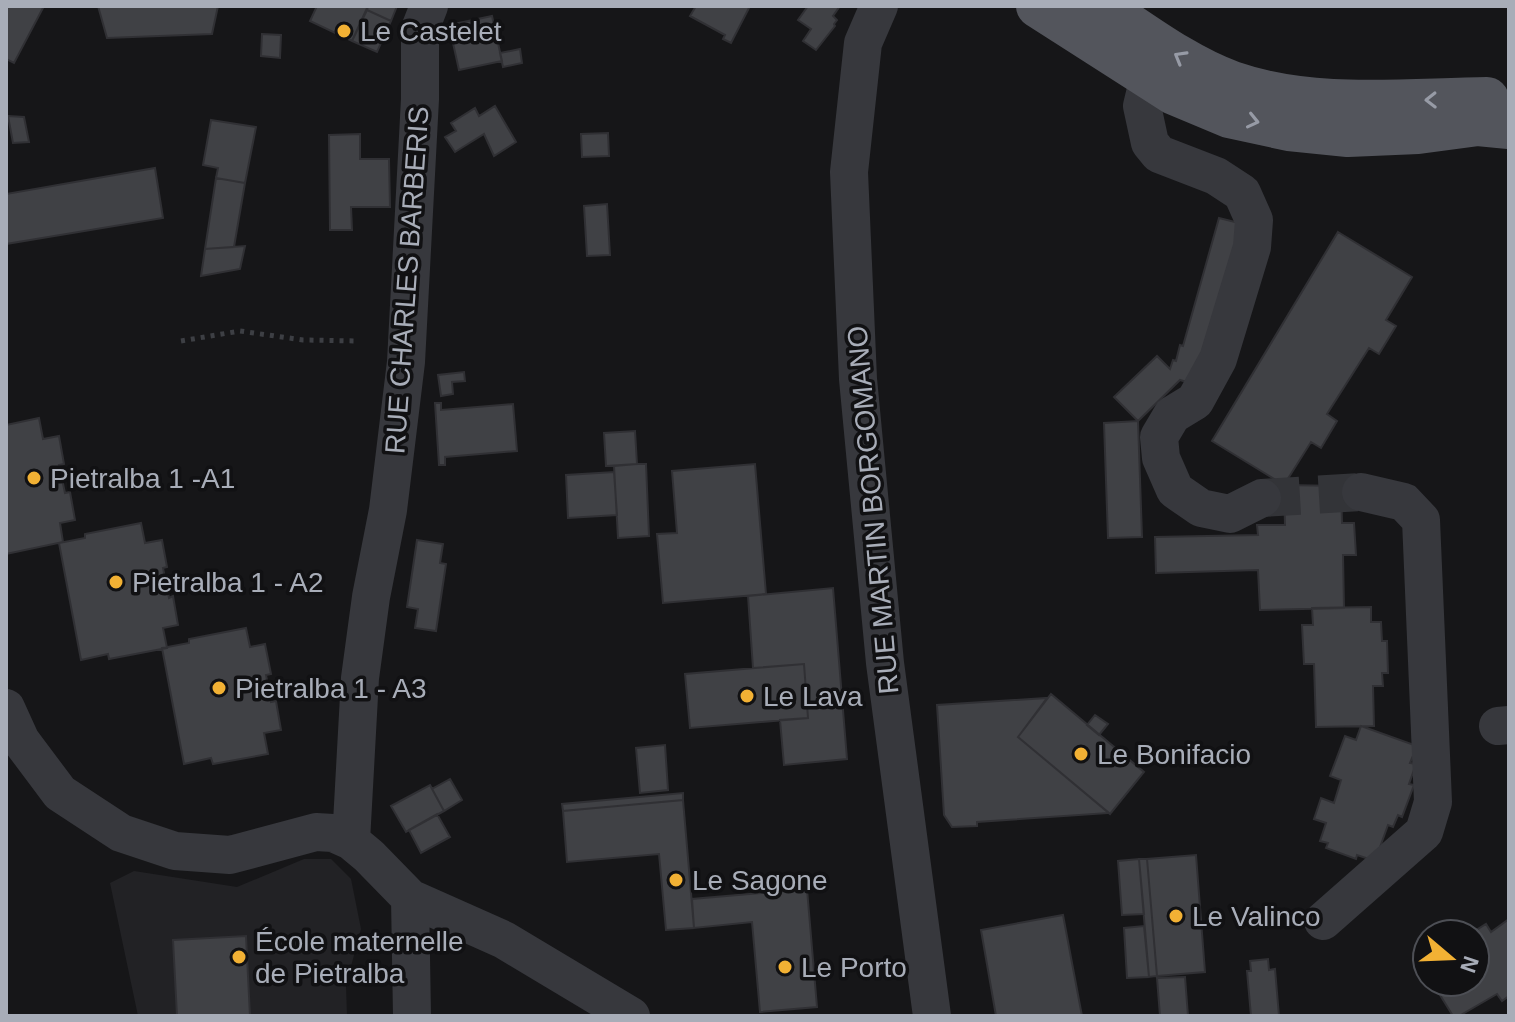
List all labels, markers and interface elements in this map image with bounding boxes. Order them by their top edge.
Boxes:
place label: Le Castelet [360,16,502,47]
marker: Le Castelet [335,22,353,40]
one-way arrow [1173,51,1188,66]
one-way arrow [1424,91,1437,109]
street label: RUE CHARLES BARBERIS [379,105,435,455]
one-way arrow [1246,112,1259,129]
street label: RUE MARTIN BORGOMANO [841,324,905,696]
place label: Pietralba 1 -A1 [50,463,235,494]
marker: Pietralba 1 -A1 [25,469,43,487]
place label: Pietralba 1 - A2 [132,567,323,598]
marker: Pietralba 1 - A2 [107,573,125,591]
place label: Pietralba 1 - A3 [235,673,426,704]
marker: Pietralba 1 - A3 [210,679,228,697]
place label: Le Lava [763,681,863,712]
marker: Le Lava [738,687,756,705]
place label: Le Bonifacio [1097,739,1251,770]
marker: Le Bonifacio [1072,745,1090,763]
place label: Le Sagone [692,865,827,896]
marker: Le Sagone [667,871,685,889]
place label: Le Valinco [1192,901,1321,932]
marker: Le Valinco [1167,907,1185,925]
north arrow [1411,918,1491,998]
place label: École maternelle de Pietralba [255,926,464,989]
marker: École maternelle de Pietralba [230,948,248,966]
place label: Le Porto [801,952,907,983]
text: N [1455,953,1484,976]
marker: Le Porto [776,958,794,976]

